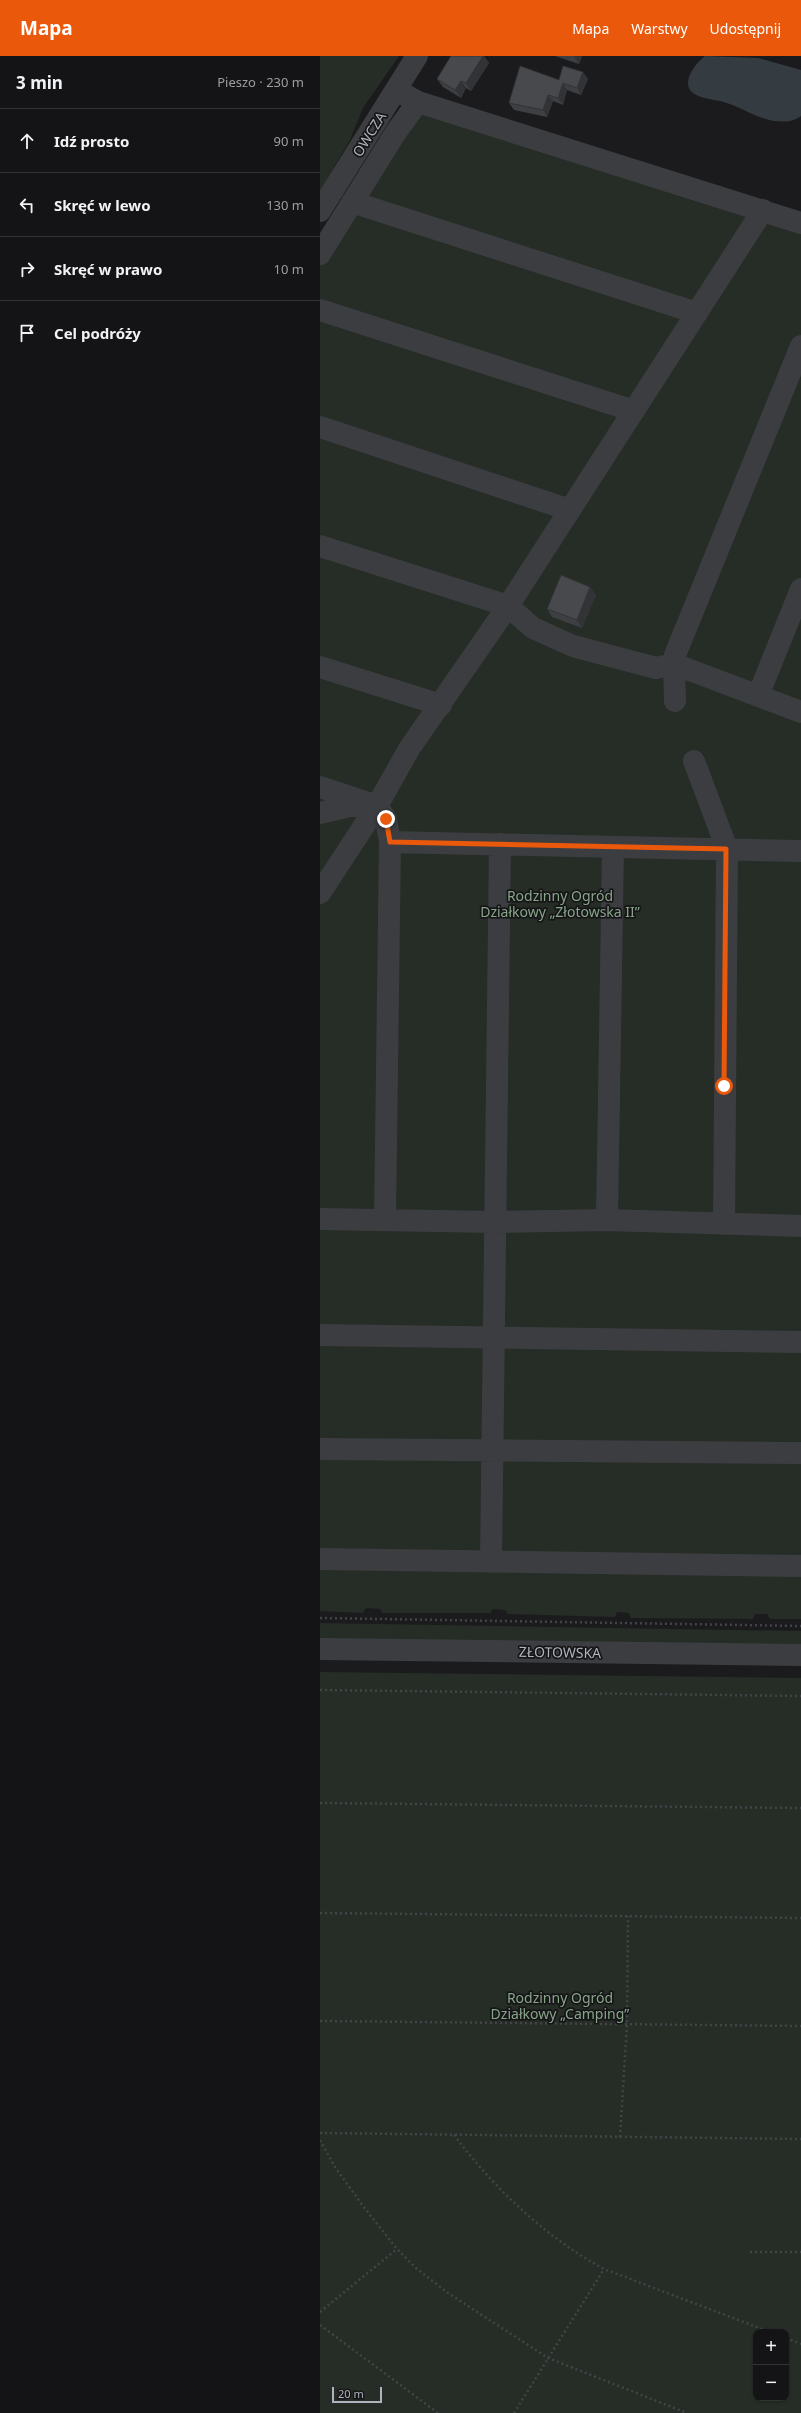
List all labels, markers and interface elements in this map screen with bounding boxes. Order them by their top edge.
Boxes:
text: Mapa [20,15,73,41]
text: Mapa [572,19,609,38]
text: Warstwy [631,19,688,38]
text: Udostępnij [710,19,781,38]
text: 3 min [16,71,63,94]
text: Pieszo · 230 m [217,73,304,91]
street label: OWCZA [348,108,390,160]
icon: ahead [16,130,38,152]
text: Idź prosto [54,131,129,151]
text: 90 m [274,132,304,150]
icon: left [16,194,38,216]
text: Skręć w lewo [54,195,151,215]
text: 130 m [266,196,304,214]
icon: right [16,258,38,280]
text: Skręć w prawo [54,259,162,279]
text: 10 m [274,260,304,278]
icon: arrive [16,322,38,344]
text: Cel podróży [54,323,141,343]
route end [377,810,395,828]
park label: Rodzinny Ogród Działkowy „Złotowska II” [480,886,640,921]
route start [715,1077,733,1095]
street label: ZŁOTOWSKA [519,1642,601,1662]
park label: Rodzinny Ogród Działkowy „Camping” [491,1988,629,2023]
map controls [753,2329,789,2401]
button: + [753,2329,789,2365]
button: − [753,2365,789,2401]
scale bar [332,2385,382,2404]
text: 20 m [338,2386,364,2401]

